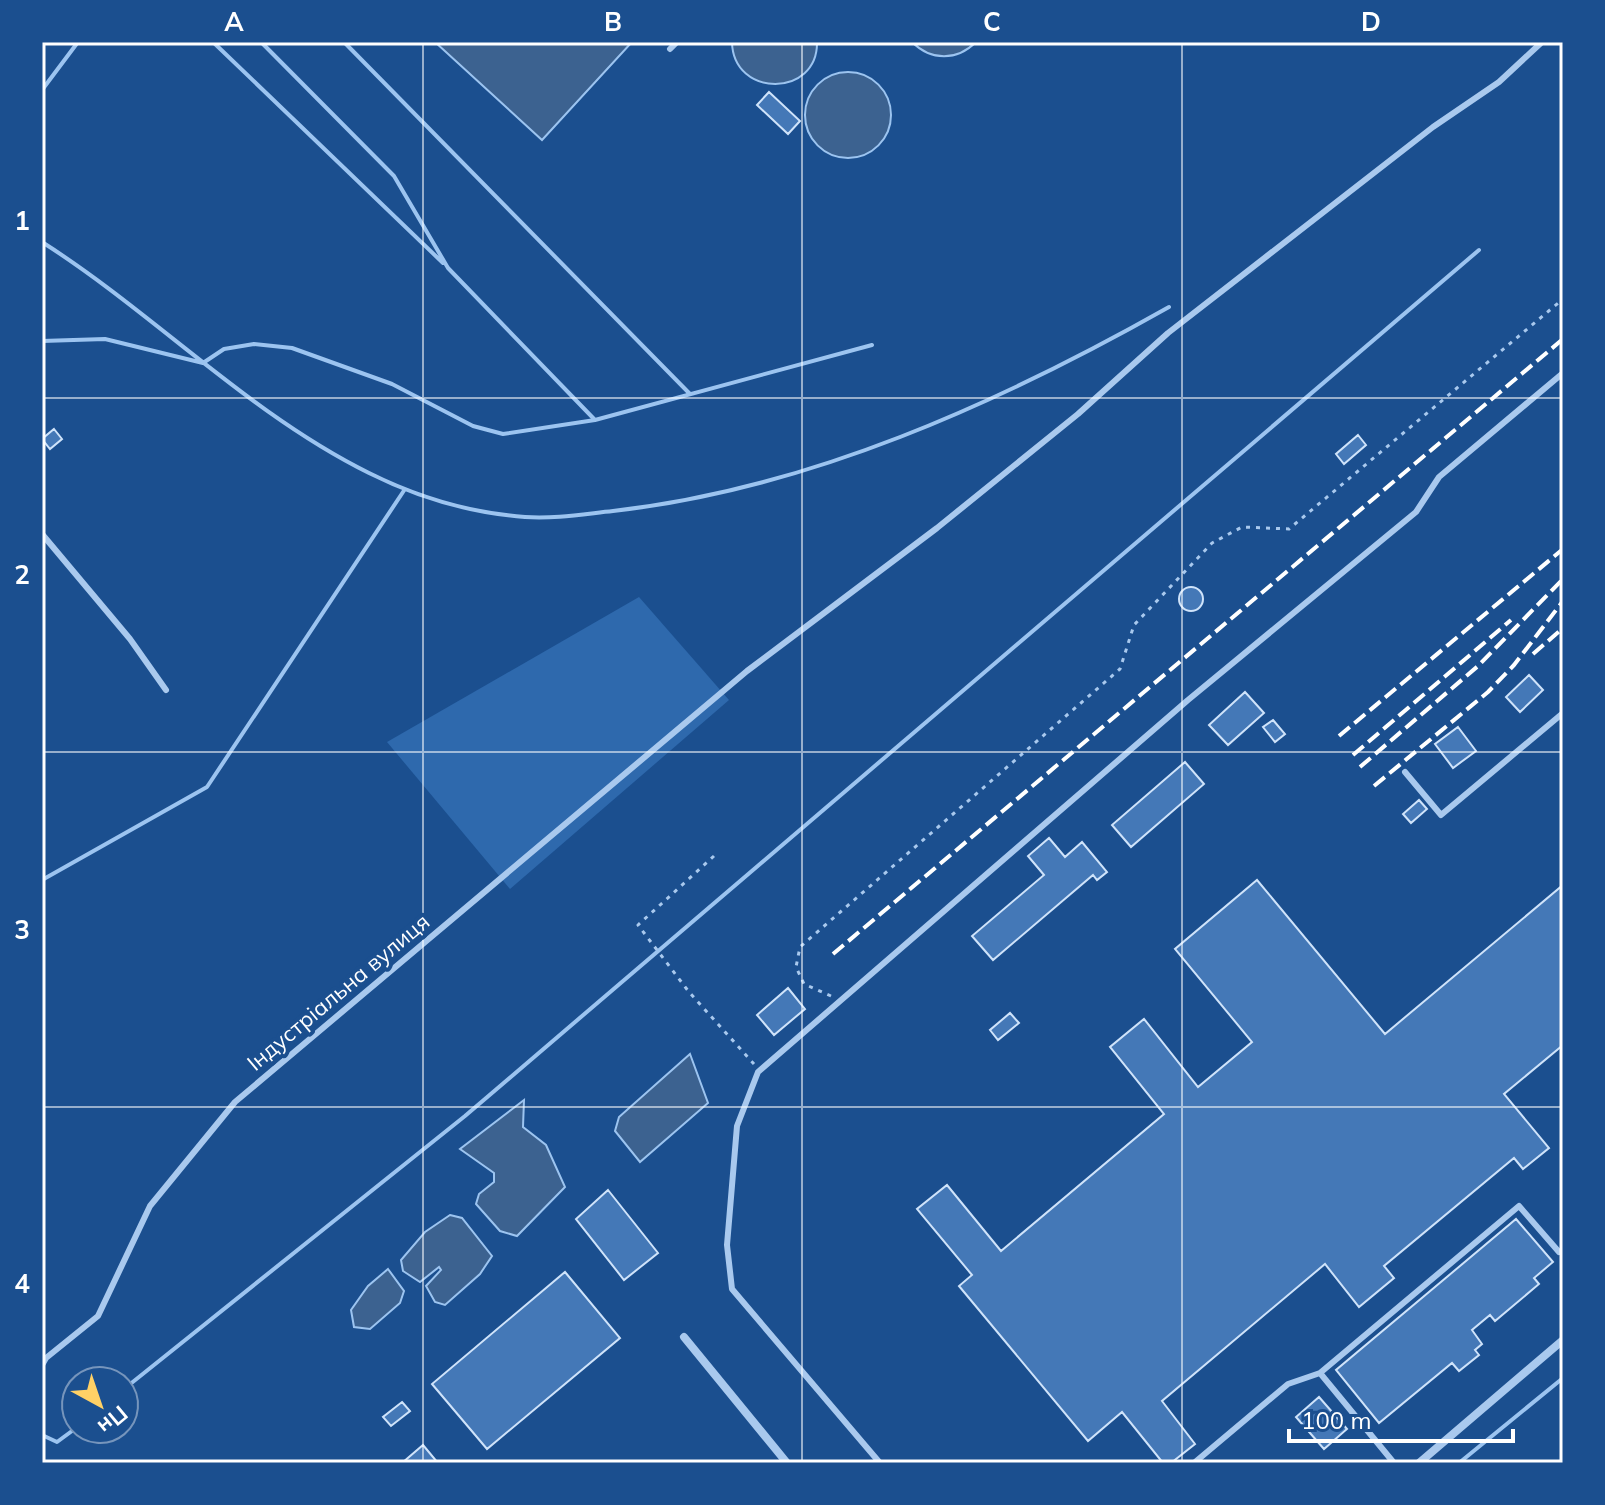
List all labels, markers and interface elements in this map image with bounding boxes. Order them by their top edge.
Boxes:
text: A [224,5,244,38]
text: B [604,5,622,38]
text: C [983,5,1001,38]
text: D [1361,5,1381,38]
text: 1 [14,204,30,237]
text: 2 [14,558,30,591]
street label: Індустріальна вулиця [241,907,435,1077]
text: 3 [14,913,30,946]
text: 4 [14,1267,30,1300]
north arrow [60,1365,140,1445]
scale bar [1289,1393,1513,1443]
text: Пн [92,1400,134,1441]
text: 100 m [1301,1405,1372,1435]

